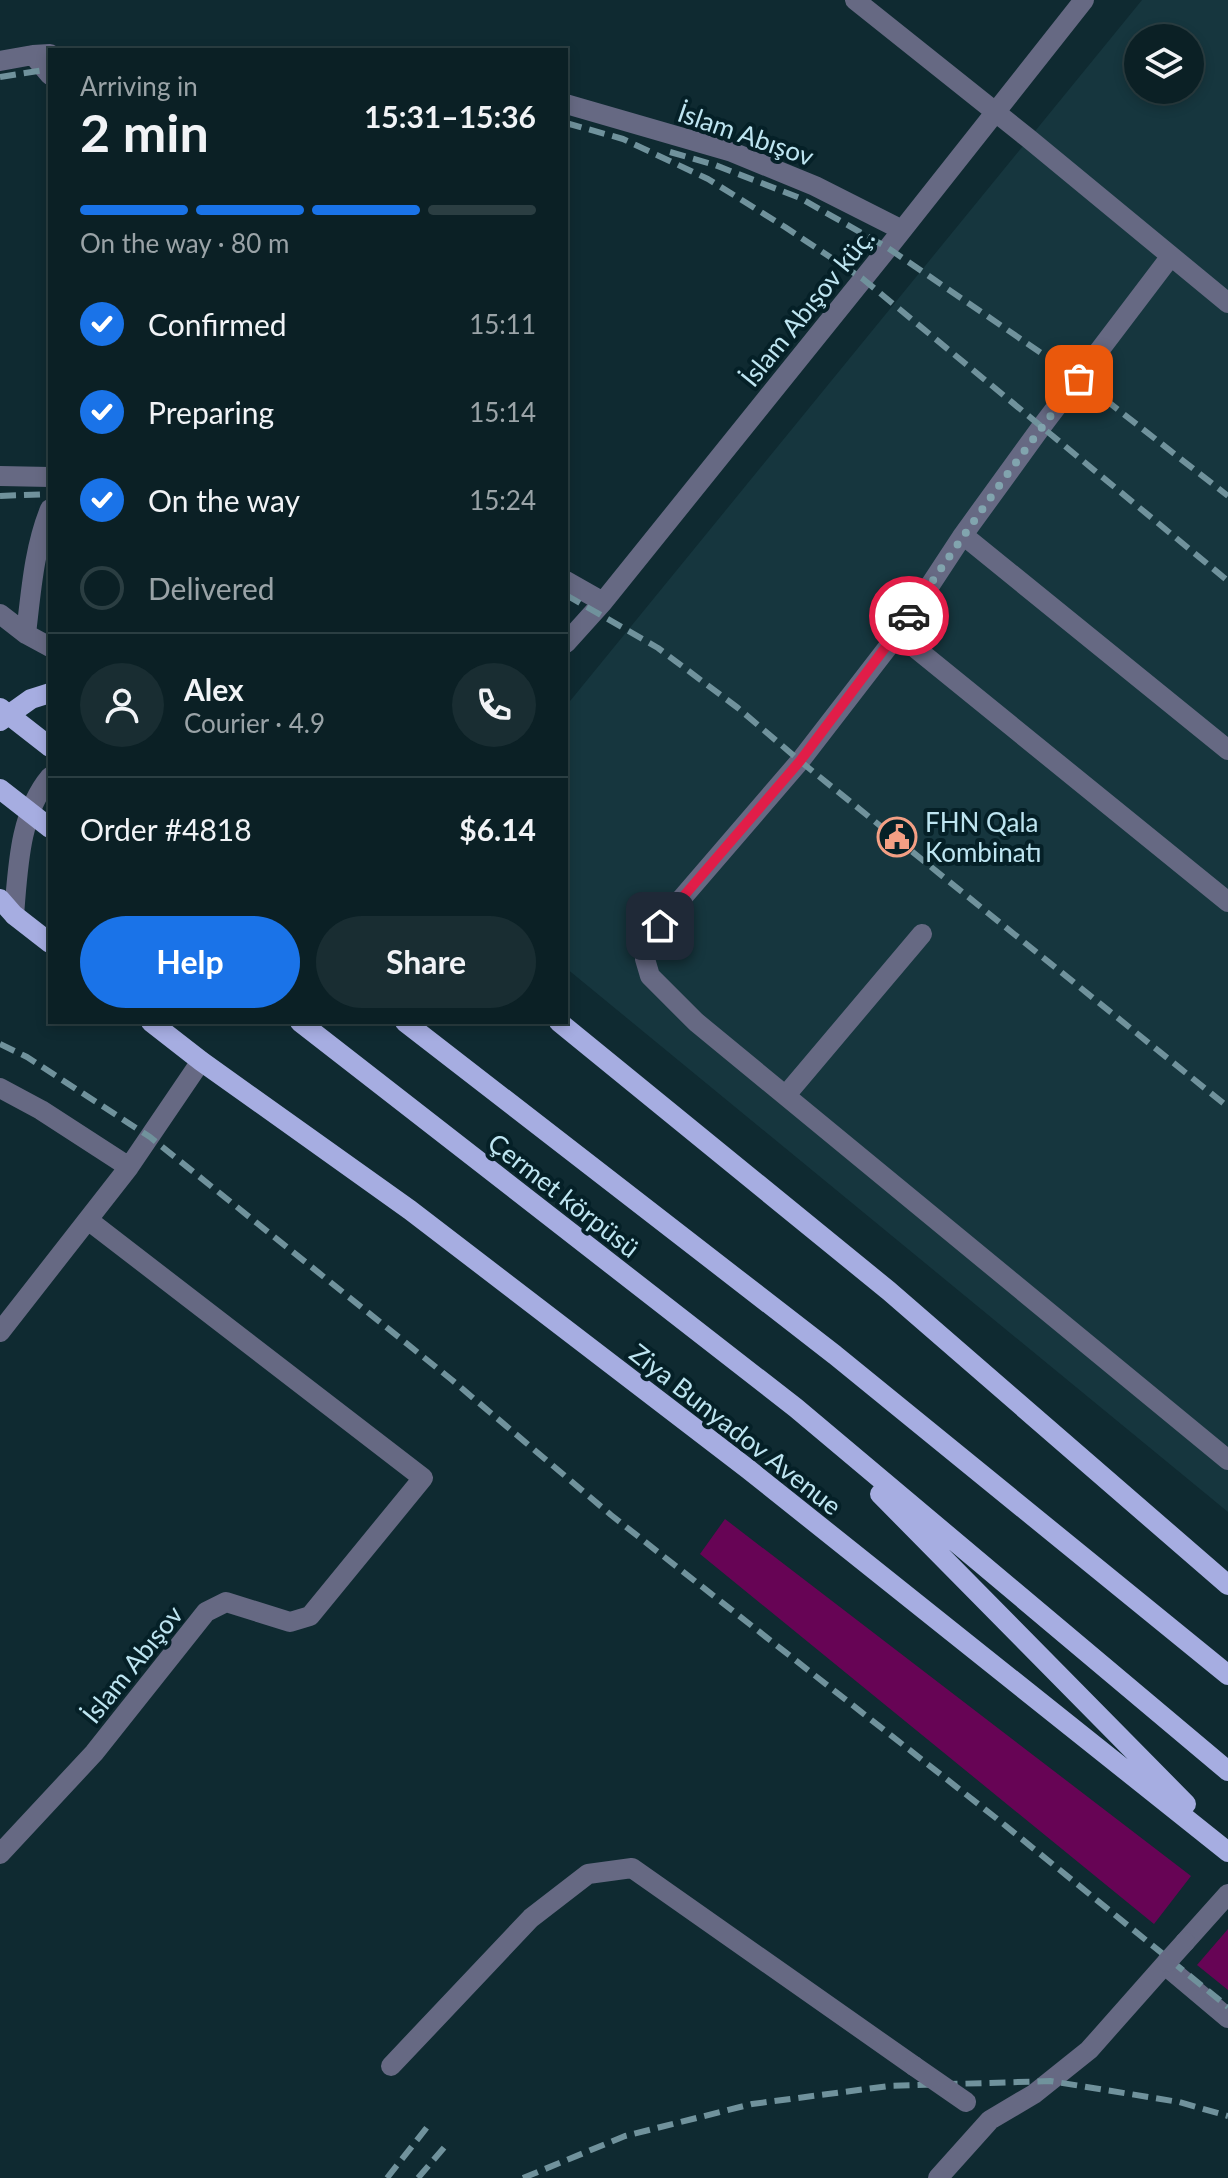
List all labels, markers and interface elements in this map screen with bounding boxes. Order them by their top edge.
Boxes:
map controls [1124,24,1204,104]
button: layers [1124,24,1204,104]
text: Arriving in [80,70,198,102]
street label: İslam Abışov [674,96,819,172]
text: 15:31–15:36 [364,98,536,134]
text: 2 min [80,101,209,163]
street label: İslam Abışov küç. [733,222,881,392]
text: On the way · 80 m [80,227,289,259]
icon: check [80,302,124,346]
text: Confirmed [148,306,287,342]
text: 15:11 [469,308,536,340]
pin [1045,345,1113,413]
icon: bag [1057,357,1101,401]
icon: check [80,390,124,434]
text: Preparing [148,394,274,430]
text: 15:14 [469,396,536,428]
icon: check [80,478,124,522]
text: On the way [148,482,300,518]
text: 15:24 [469,484,536,516]
text: Delivered [148,570,275,606]
courier [869,576,949,656]
icon: car [887,594,931,638]
button: person [80,663,164,747]
button: phone [452,663,536,747]
text: Alex [184,671,244,707]
text: Courier · 4.9 [184,707,325,739]
place label: FHN Qala Kombinatı [925,806,1041,868]
text: Order #4818 [80,811,252,847]
text: $6.14 [459,811,536,847]
public building icon: FHN Qala Kombinatı [876,816,918,858]
pin [626,892,694,960]
icon: home [638,904,682,948]
button: Help [80,916,300,1008]
button: Share [316,916,536,1008]
street label: Çermet körpüsü [482,1126,646,1264]
street label: Ziya Bunyadov Avenue [624,1337,848,1521]
street label: İslam Abışov [75,1598,189,1729]

